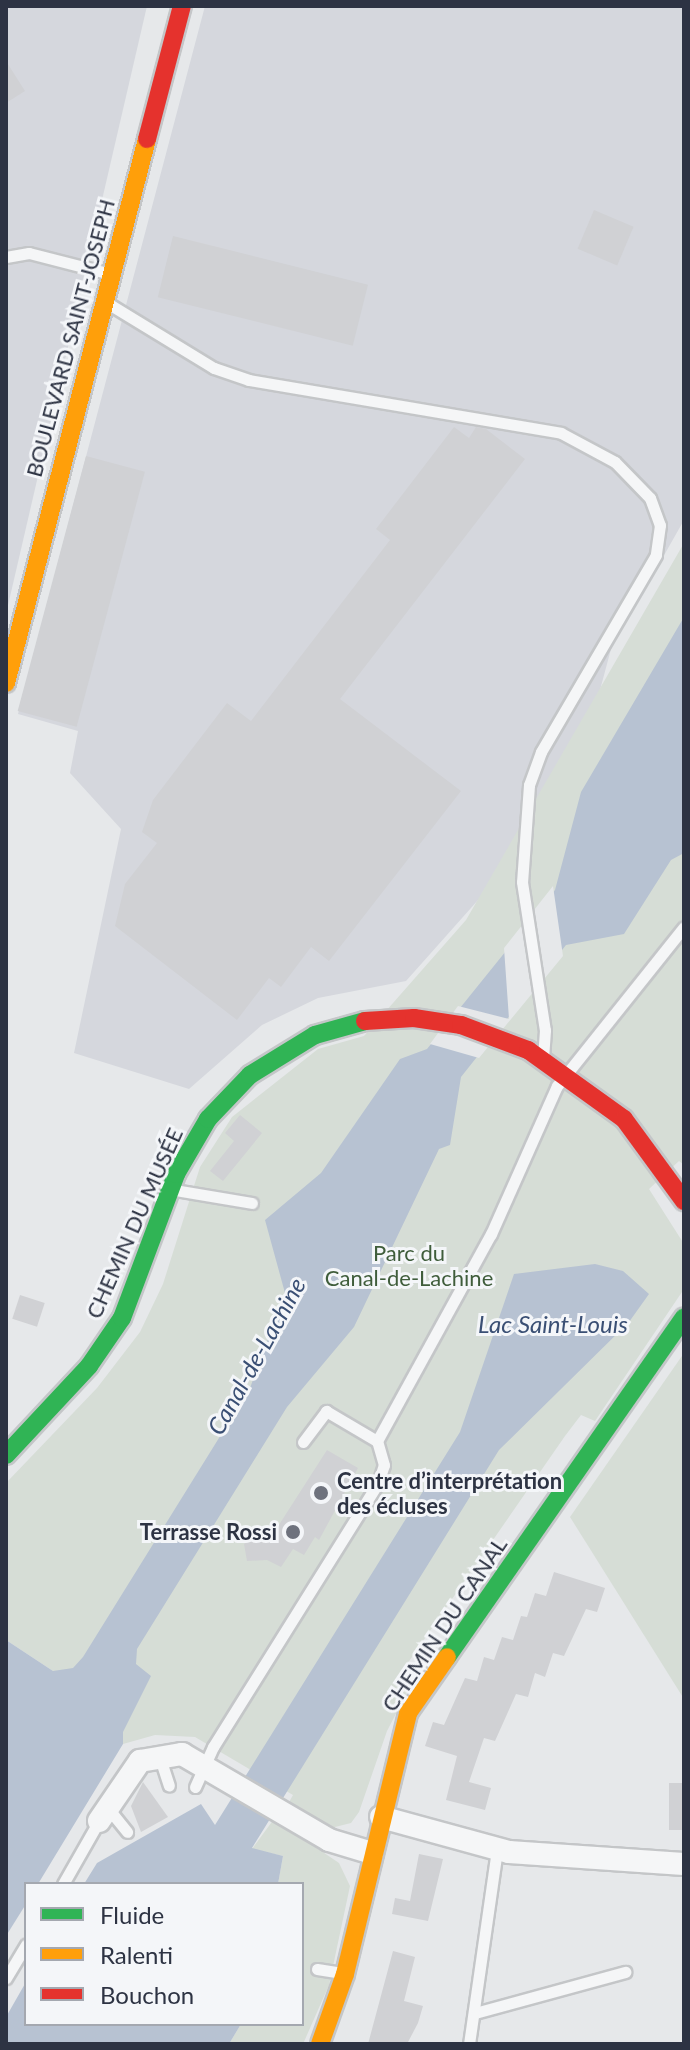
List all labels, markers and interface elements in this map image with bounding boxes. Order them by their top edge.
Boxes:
street label: BOULEVARD SAINT-JOSEPH [20,196,120,480]
street label: CHEMIN DU MUSÉE [80,1124,188,1322]
park label: Parc du Canal-de-Lachine [325,1239,493,1290]
water label: Canal-de-Lachine [201,1272,311,1440]
water label: Lac Saint-Louis [478,1310,628,1338]
place label: Centre d’interprétation des écluses [337,1467,562,1518]
marker: Centre d’interprétation des écluses [312,1484,330,1502]
place label: Terrasse Rossi [140,1519,277,1545]
marker: Terrasse Rossi [284,1523,302,1541]
street label: CHEMIN DU CANAL [376,1532,512,1716]
legend [24,1882,304,2026]
text: Fluide [100,1900,164,1929]
text: Ralenti [100,1940,173,1969]
text: Bouchon [100,1980,194,2009]

